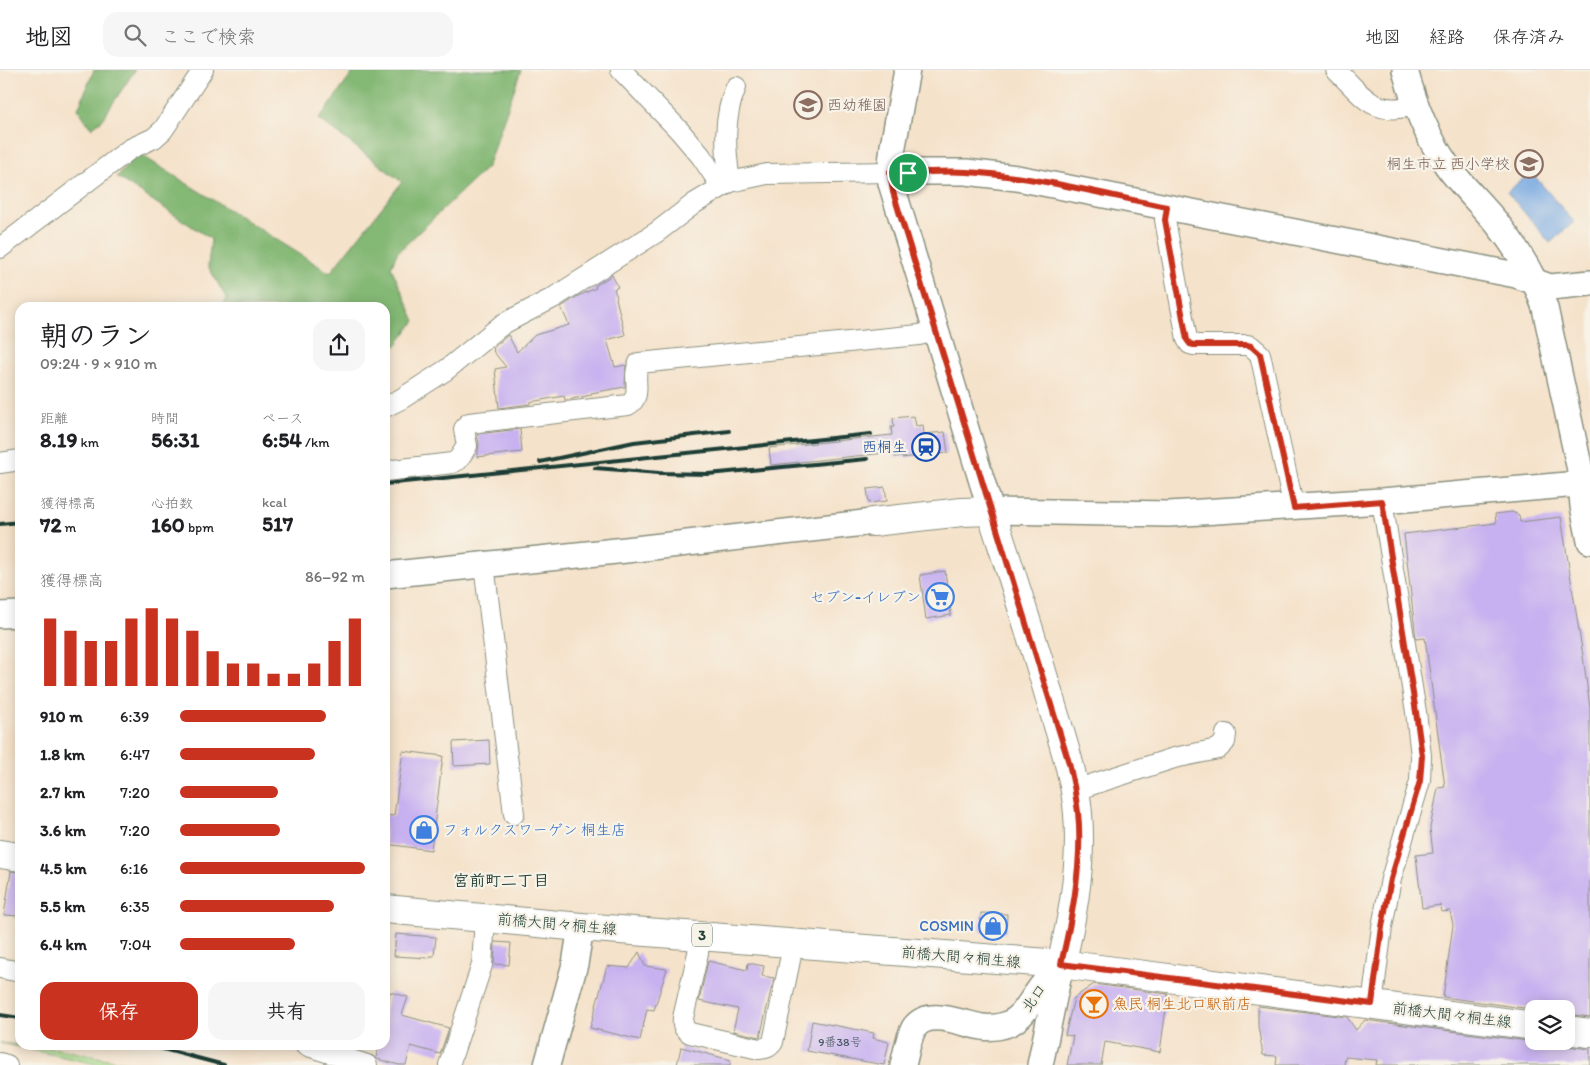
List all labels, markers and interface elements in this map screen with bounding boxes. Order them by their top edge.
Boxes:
search box [103,12,453,57]
icon: search [121,21,149,49]
text: 地図 [25,22,73,51]
text: ここで検索 [161,25,256,48]
text: 地図 [1365,26,1401,48]
text: 経路 [1429,26,1465,48]
text: 保存済み [1493,26,1565,48]
school or university icon: 西幼稚園 [793,90,823,120]
place label: 西幼稚園 [827,96,887,114]
school or university icon: 桐生市立 西小学校 [1514,149,1544,179]
pin [887,152,929,194]
place label: 桐生市立 西小学校 [1387,155,1510,173]
icon: arrive [894,159,922,187]
text: 朝のラン [40,318,152,352]
button: share [313,319,365,371]
text: 09:24 · 9 × 910 m [40,354,157,373]
text: 距離 [40,410,68,427]
text: 時間 [151,410,179,427]
text: ペース [262,410,303,427]
text: 8.19 [40,427,77,452]
text: 56:31 [151,427,199,452]
text: 6:54 [262,427,302,452]
station icon: 西桐生 [911,432,941,462]
text: km [77,434,99,451]
text: /km [302,434,329,451]
place label: 西桐生 [862,438,907,456]
text: kcal [262,494,287,511]
text: 獲得標高 [40,495,96,512]
text: 心拍数 [151,495,193,512]
text: 517 [262,511,293,536]
text: 72 [40,512,61,537]
text: 160 [151,512,185,537]
text: m [61,519,76,536]
text: bpm [185,519,214,536]
text: 86–92 m [305,567,365,586]
text: 獲得標高 [40,571,104,590]
supermarket icon: セブン-イレブン [925,582,955,612]
place label: セブン-イレブン [810,588,921,606]
text: 910 m [40,707,83,726]
text: 6:39 [120,707,149,726]
text: 1.8 km [40,745,85,764]
text: 6:47 [120,745,150,764]
text: 2.7 km [40,783,85,802]
text: 7:20 [120,783,150,802]
shop icon: フォルクスワーゲン 桐生店 [409,815,439,845]
text: 3.6 km [40,821,86,840]
text: 7:20 [120,821,150,840]
place label: フォルクスワーゲン 桐生店 [443,821,626,839]
text: 4.5 km [40,859,87,878]
text: 6:16 [120,859,148,878]
district label: 宮前町二丁目 [453,871,549,890]
text: 5.5 km [40,897,86,916]
text: 6:35 [120,897,150,916]
street label: 前橋大間々桐生線 [496,910,618,938]
shop icon: COSMIN [978,911,1008,941]
place label: COSMIN [919,917,974,935]
road number: 3 [692,924,712,946]
text: 6.4 km [40,935,87,954]
text: 7:04 [120,935,151,954]
street label: 前橋大間々桐生線 [900,943,1022,971]
street label: 北口 [1018,981,1050,1015]
button: 保存 [40,982,198,1040]
button: 共有 [208,982,365,1040]
bar icon: 魚民 桐生北口駅前店 [1079,989,1109,1019]
place label: 魚民 桐生北口駅前店 [1113,995,1251,1013]
street label: 前橋大間々桐生線 [1391,999,1513,1031]
map controls [1525,1000,1575,1050]
button: layers [1525,1000,1575,1050]
house number: 9番38号 [818,1035,862,1049]

